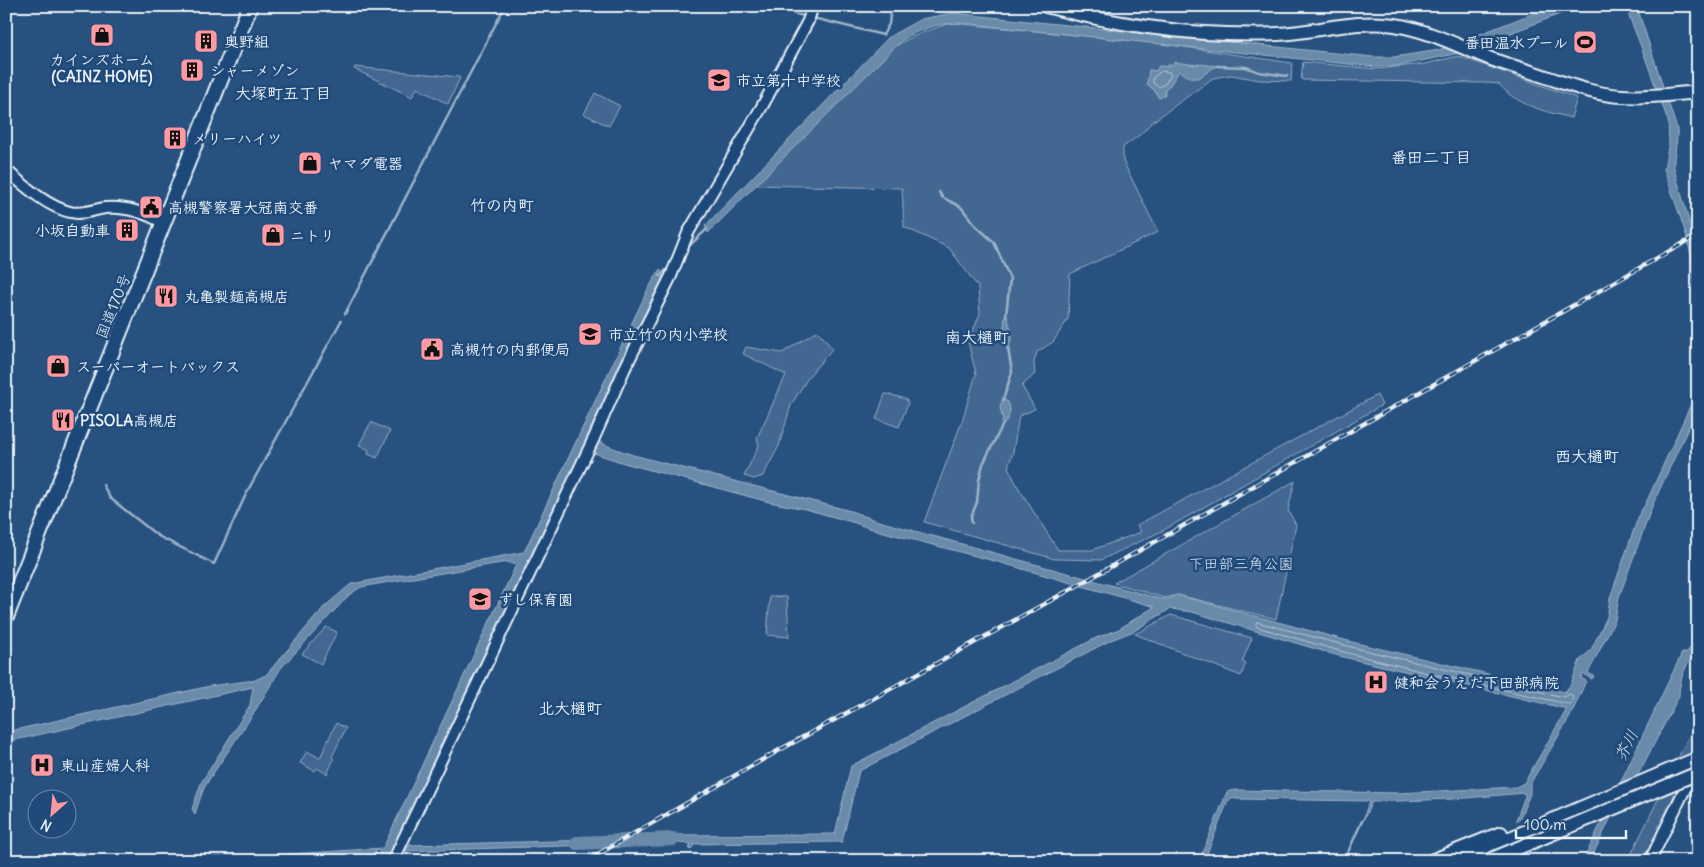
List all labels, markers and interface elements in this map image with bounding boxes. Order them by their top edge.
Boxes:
shop icon: カインズホーム (CAINZ HOME) [89,22,115,48]
building icon: 奥野組 [193,28,219,54]
sports icon: 番田温水プール [1572,29,1598,55]
place label: 奥野組 [224,32,269,51]
place label: 番田温水プール [1464,33,1568,52]
place label: カインズホーム (CAINZ HOME) [50,50,154,87]
building icon: シャーメゾン [179,57,205,83]
place label: シャーメゾン [210,61,299,80]
school or university icon: 市立第十中学校 [706,67,732,93]
place label: 市立第十中学校 [736,71,841,90]
district label: 大塚町五丁目 [235,83,331,103]
building icon: メリーハイツ [162,125,188,151]
place label: メリーハイツ [192,129,282,148]
district label: 番田二丁目 [1391,147,1471,167]
shop icon: ヤマダ電器 [297,150,323,176]
place label: ヤマダ電器 [328,154,403,173]
public building icon: 高槻警察署大冠南交番 [138,194,164,220]
district label: 竹の内町 [470,195,534,215]
place label: 高槻警察署大冠南交番 [168,198,318,217]
building icon: 小坂自動車 [114,217,140,243]
place label: 小坂自動車 [35,221,110,240]
shop icon: ニトリ [260,222,286,248]
place label: ニトリ [290,226,335,245]
street label: 国道170号 [91,271,135,341]
restaurant icon: 丸亀製麺高槻店 [153,283,179,309]
place label: 丸亀製麺高槻店 [184,287,289,306]
school or university icon: 市立竹の内小学校 [577,321,603,347]
place label: 市立竹の内小学校 [608,325,728,344]
district label: 南大樋町 [945,327,1009,347]
public building icon: 高槻竹の内郵便局 [419,336,445,362]
place label: 高槻竹の内郵便局 [450,340,570,359]
shop icon: スーパーオートバックス [45,353,71,379]
place label: スーパーオートバックス [76,357,240,376]
restaurant icon: PISOLA高槻店 [50,407,76,433]
place label: PISOLA高槻店 [80,411,178,430]
district label: 西大樋町 [1555,446,1619,466]
park label: 下田部三角公園 [1188,554,1294,573]
school or university icon: ずし保育園 [467,586,493,612]
place label: ずし保育園 [498,590,573,609]
hospital icon: 健和会うえだ下田部病院 [1363,669,1389,695]
place label: 健和会うえだ下田部病院 [1394,673,1559,692]
district label: 北大樋町 [538,698,602,718]
water label: 芥川 [1610,726,1642,764]
hospital icon: 東山産婦人科 [29,752,55,778]
place label: 東山産婦人科 [60,756,150,775]
north arrow [28,790,78,840]
scale bar [1516,807,1626,839]
text: N [38,815,54,836]
text: 100 m [1524,815,1566,834]

